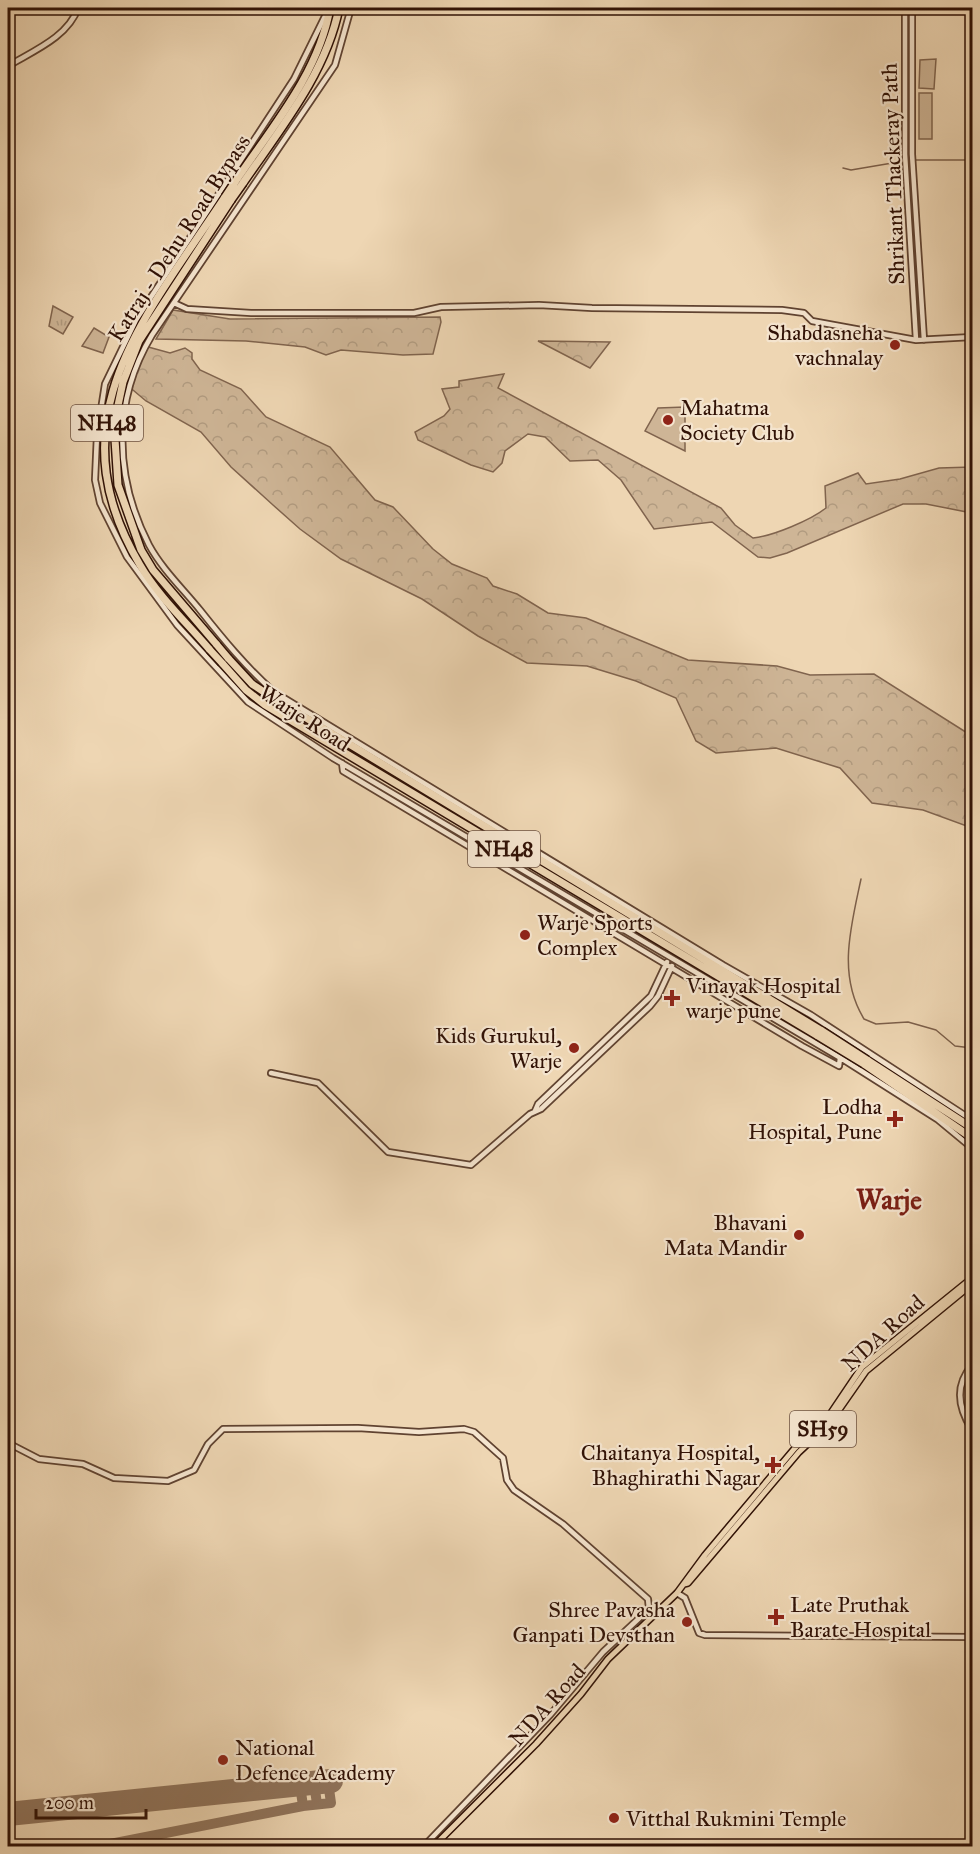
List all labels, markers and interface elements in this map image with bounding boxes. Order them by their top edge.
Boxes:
street label: Shrikant Thackeray Path [876,63,910,285]
street label: Katraj - Dehu Road Bypass [102,129,256,347]
place label: Shabdasneha vachnalay [767,319,884,371]
marker: Shabdasneha vachnalay [888,338,902,352]
place label: Mahatma Society Club [680,394,794,446]
road number: NH48 [71,405,143,441]
marker: Mahatma Society Club [661,413,675,427]
street label: Warje Road [254,678,356,758]
road number: NH48 [468,831,540,867]
place label: Warje Sports Complex [537,909,653,961]
marker: Warje Sports Complex [518,928,532,942]
place label: Vinayak Hospital warje pune [685,972,841,1024]
marker: Vinayak Hospital warje pune [663,989,681,1007]
place label: Kids Gurukul, Warje [435,1022,562,1074]
marker: Kids Gurukul, Warje [567,1041,581,1055]
place label: Lodha Hospital, Pune [748,1093,883,1145]
marker: Lodha Hospital, Pune [886,1110,904,1128]
district label: Warje [856,1182,922,1217]
place label: Bhavani Mata Mandir [664,1209,788,1261]
marker: Bhavani Mata Mandir [792,1228,806,1242]
street label: NDA Road [836,1289,930,1377]
road number: SH59 [790,1411,856,1447]
place label: Chaitanya Hospital, Bhaghirathi Nagar [581,1439,761,1491]
marker: Chaitanya Hospital, Bhaghirathi Nagar [764,1456,782,1474]
place label: Late Pruthak Barate Hospital [790,1591,931,1643]
place label: Shree Pavasha Ganpati Devsthan [513,1596,676,1648]
marker: Late Pruthak Barate Hospital [767,1608,785,1626]
marker: Shree Pavasha Ganpati Devsthan [680,1615,694,1629]
street label: NDA Road [503,1658,591,1752]
place label: National Defence Academy [235,1734,396,1786]
marker: National Defence Academy [216,1753,230,1767]
scale bar [36,1782,146,1820]
text: 200 m [45,1792,94,1814]
place label: Vitthal Rukmini Temple [625,1805,846,1832]
marker: Vitthal Rukmini Temple [607,1811,621,1825]

